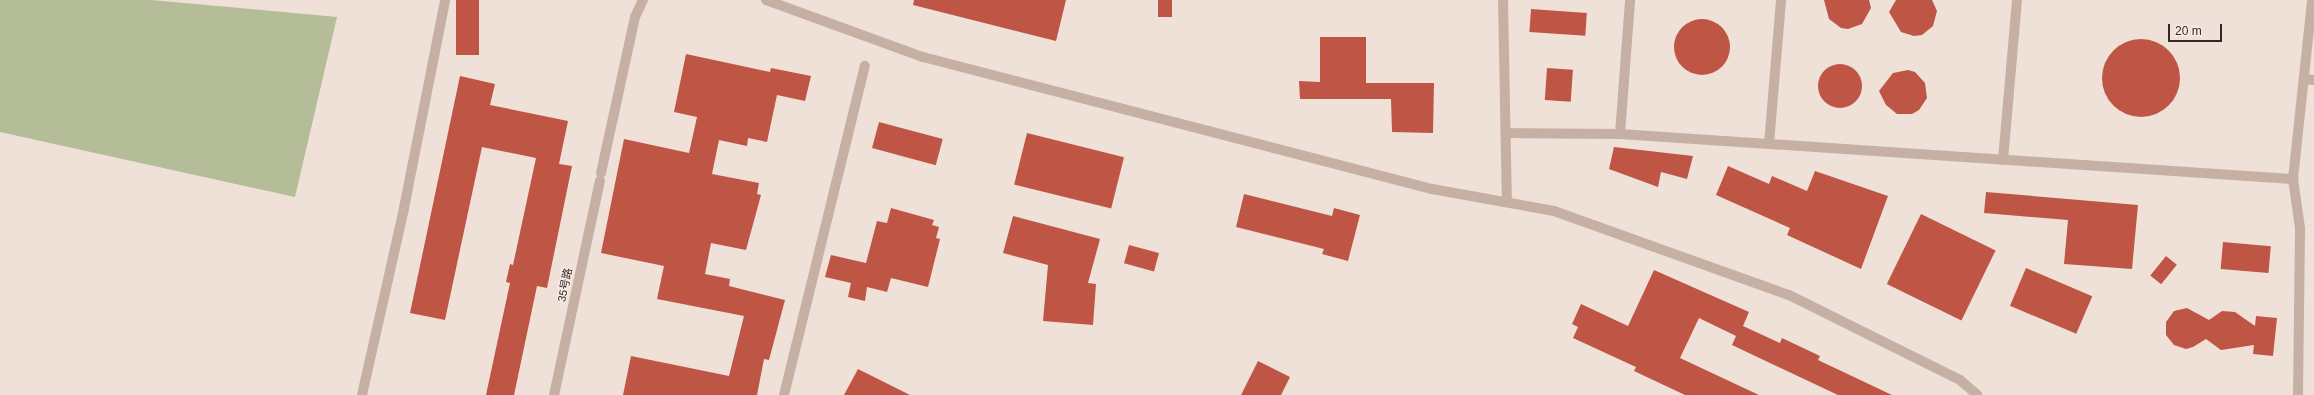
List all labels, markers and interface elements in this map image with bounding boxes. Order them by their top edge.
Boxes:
scale bar [2170,16,2224,42]
text: 20 m [2175,24,2202,38]
street label: 35号路 [555,267,575,303]

